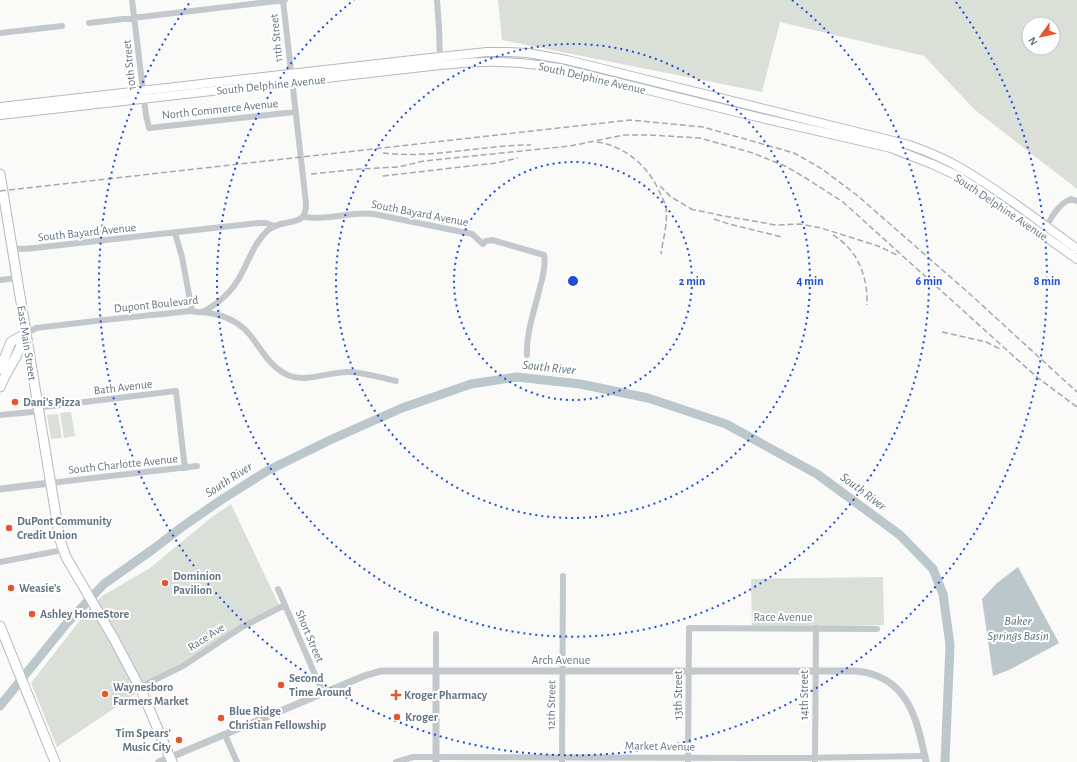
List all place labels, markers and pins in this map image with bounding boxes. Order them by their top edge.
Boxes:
centre of rings [566,274,580,288]
place label: Dani's Pizza [23,396,81,408]
marker: Dani's Pizza [10,397,20,407]
place label: DuPont Community Credit Union [17,515,112,541]
marker: DuPont Community Credit Union [4,523,14,533]
place label: Dominion Pavilion [173,570,221,596]
marker: Dominion Pavilion [160,578,170,588]
place label: Weasie's [19,582,61,594]
marker: Weasie's [6,583,16,593]
place label: Ashley HomeStore [40,608,129,621]
marker: Ashley HomeStore [27,609,37,619]
place label: Second Time Around [289,672,352,698]
marker: Second Time Around [276,680,286,690]
place label: Waynesboro Farmers Market [113,681,189,707]
marker: Waynesboro Farmers Market [100,689,110,699]
place label: Kroger Pharmacy [404,689,488,702]
marker: Kroger Pharmacy [391,690,401,700]
place label: Blue Ridge Christian Fellowship [229,705,326,731]
place label: Kroger [405,711,439,723]
marker: Kroger [392,712,402,722]
marker: Blue Ridge Christian Fellowship [216,713,226,723]
place label: Tim Spears' Music City [116,727,172,754]
marker: Tim Spears' Music City [174,735,184,745]

